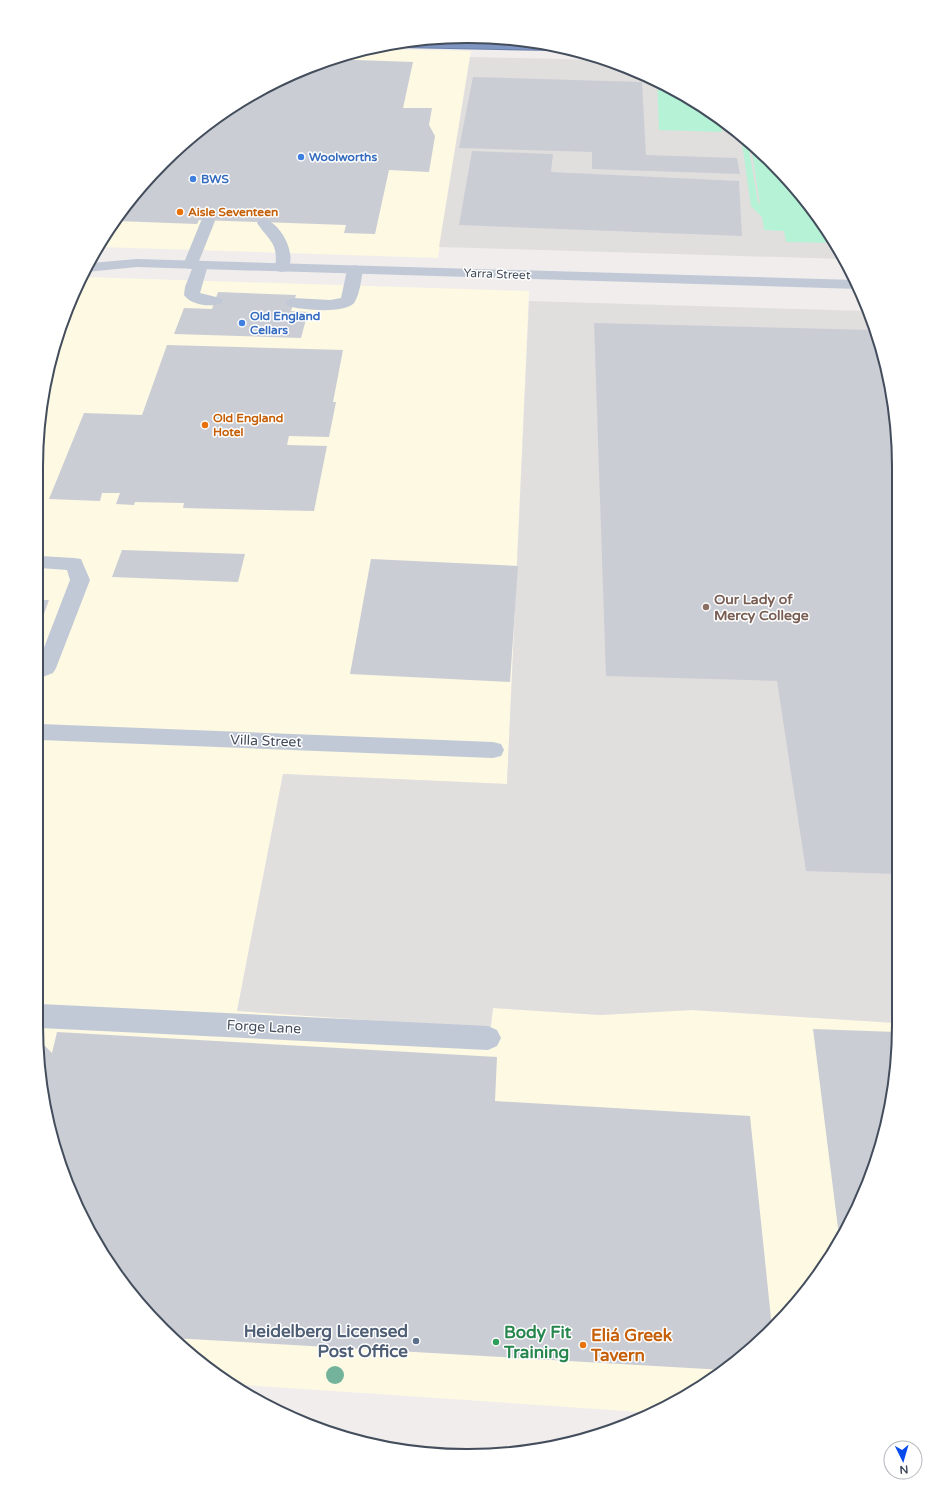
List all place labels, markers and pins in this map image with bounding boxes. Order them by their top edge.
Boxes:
place label: Woolworths [309,150,377,164]
marker: Woolworths [296,152,306,162]
place label: BWS [201,172,229,186]
marker: BWS [188,174,198,184]
place label: Aisle Seventeen [188,205,278,219]
marker: Aisle Seventeen [175,207,185,217]
place label: Old England Cellars [250,309,320,337]
marker: Old England Cellars [237,318,247,328]
place label: Old England Hotel [213,411,283,439]
marker: Old England Hotel [200,420,210,430]
place label: Our Lady of Mercy College [714,591,809,624]
marker: Our Lady of Mercy College [701,602,711,612]
place label: Heidelberg Licensed Post Office [244,1321,408,1362]
place label: Body Fit Training [503,1322,572,1363]
place label: Eliá Greek Tavern [590,1325,673,1366]
marker: Heidelberg Licensed Post Office [411,1336,421,1346]
marker: Body Fit Training [491,1337,501,1347]
marker: Eliá Greek Tavern [578,1340,588,1350]

